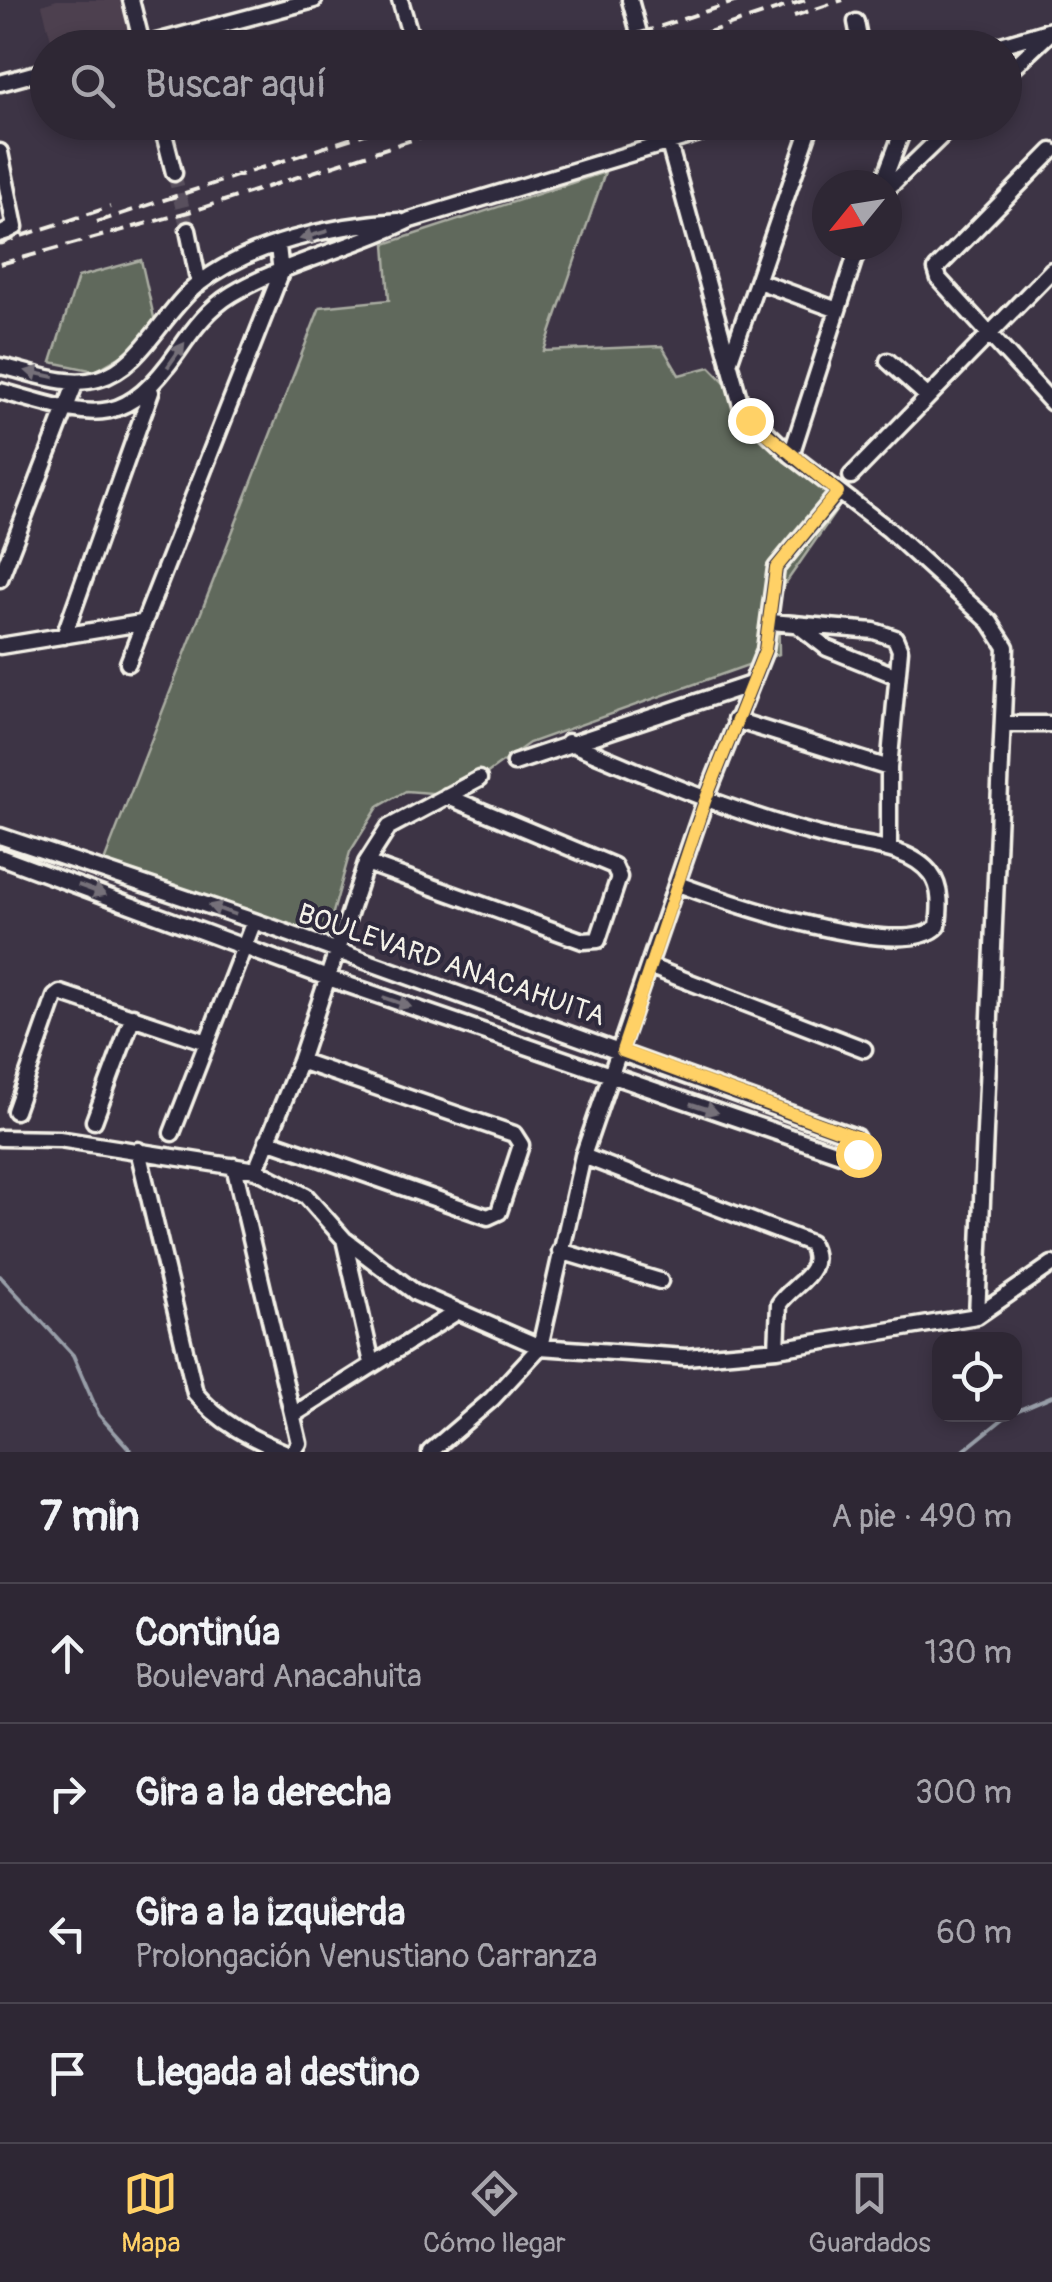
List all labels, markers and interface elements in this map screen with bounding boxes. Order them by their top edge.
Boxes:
search box [30,30,1022,140]
icon: search [65,58,120,113]
text: Buscar aquí [145,61,327,109]
north arrow [812,170,902,260]
one-way arrow [298,228,329,243]
one-way arrow [166,341,185,368]
one-way arrow [24,366,55,382]
route end [728,398,774,444]
one-way arrow [77,883,107,898]
street label: BOULEVARD ANACAHUITA [293,896,610,1035]
one-way arrow [207,902,237,917]
one-way arrow [382,996,412,1011]
one-way arrow [689,1102,719,1117]
route start [836,1132,882,1178]
map controls [932,1332,1022,1422]
button: locate [932,1332,1022,1422]
text: 7 min [40,1491,139,1543]
text: A pie · 490 m [831,1497,1012,1537]
text: Continúa [135,1609,280,1657]
icon: ahead [40,1626,95,1681]
text: 130 m [924,1633,1012,1673]
text: Boulevard Anacahuita [135,1657,422,1697]
icon: right [40,1766,95,1821]
text: Gira a la derecha [135,1769,391,1817]
text: 300 m [915,1773,1012,1813]
text: Gira a la izquierda [135,1889,405,1937]
icon: left [40,1906,95,1961]
text: 60 m [936,1913,1012,1953]
text: Prolongación Venustiano Carranza [135,1937,597,1977]
icon: arrive [40,2046,95,2101]
text: Llegada al destino [135,2049,420,2097]
tab: Mapa [121,2166,181,2261]
tab: Cómo llegar [423,2166,566,2261]
tab: Guardados [808,2166,931,2261]

